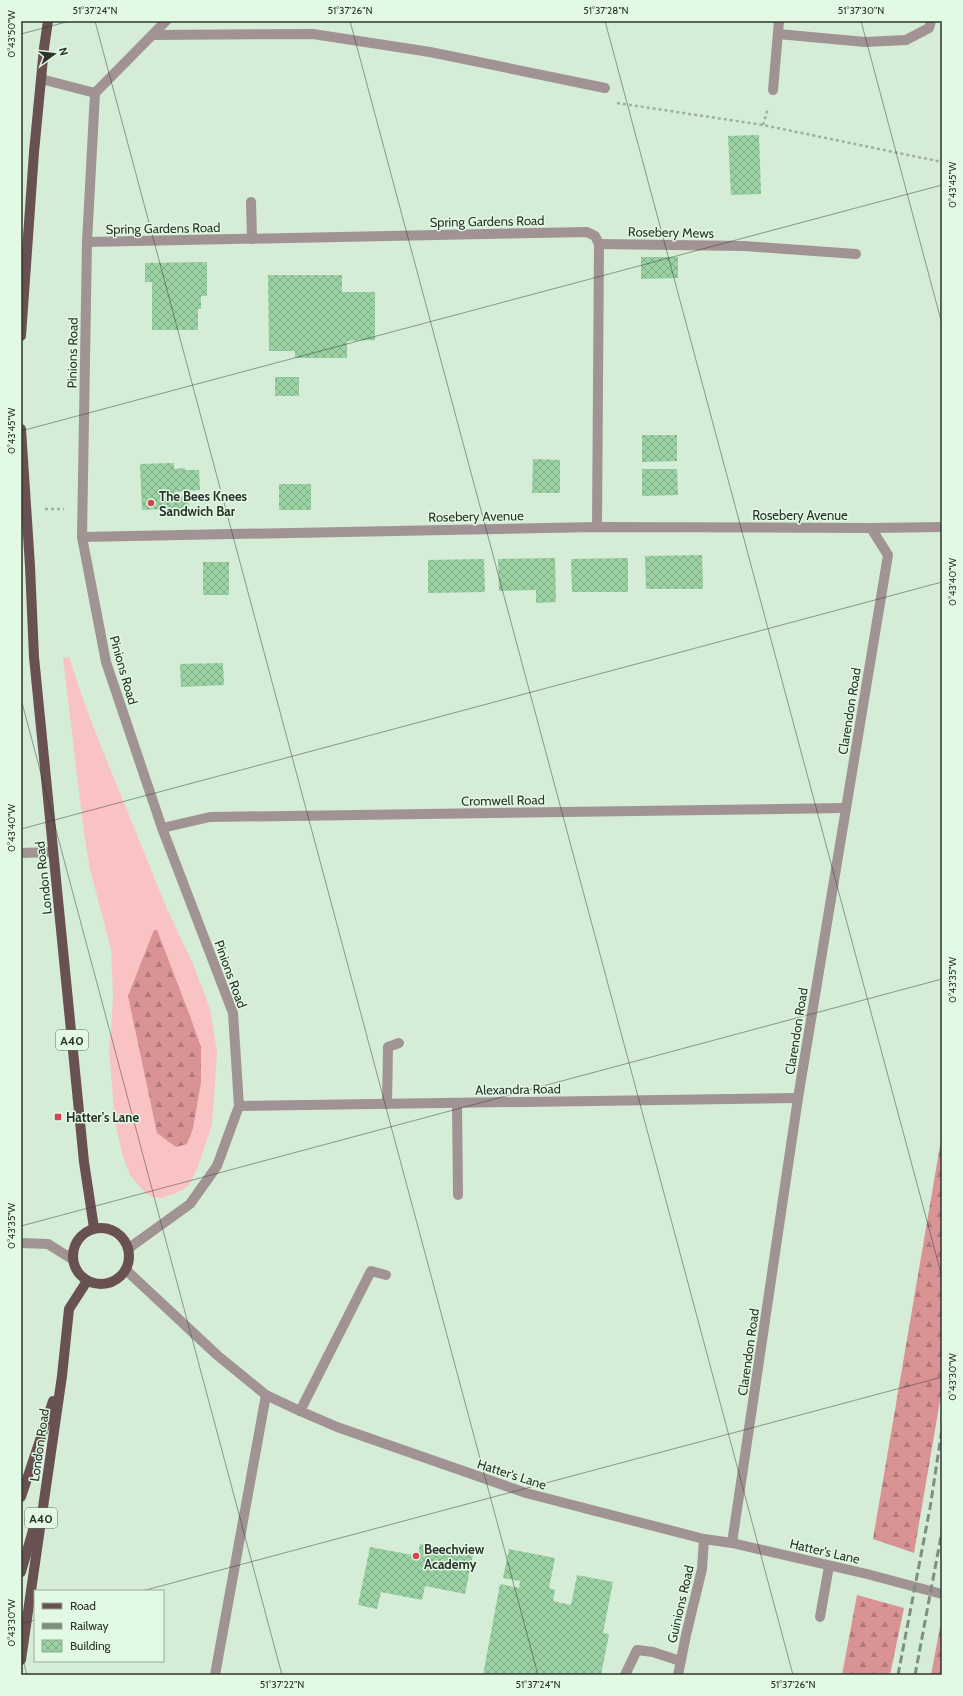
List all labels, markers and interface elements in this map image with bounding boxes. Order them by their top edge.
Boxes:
text: 51°37'24"N [73,4,117,17]
text: 51°37'26"N [328,4,372,17]
text: 51°37'28"N [583,4,629,17]
text: 51°37'30"N [838,4,884,17]
text: 0°43'50"W [5,10,18,58]
north arrow [34,34,74,74]
text: N [56,46,71,57]
text: 0°43'45"W [946,161,959,208]
street label: Spring Gardens Road [429,212,545,230]
street label: Spring Gardens Road [105,219,221,237]
street label: Rosebery Mews [628,223,715,241]
street label: Pinions Road [63,317,81,389]
text: 0°43'45"W [5,407,18,454]
place label: The Bees Knees Sandwich Bar [159,488,248,519]
marker: The Bees Knees Sandwich Bar [146,498,156,508]
street label: Rosebery Avenue [428,507,524,525]
street label: Rosebery Avenue [752,507,848,523]
text: 0°43'40"W [946,558,959,606]
street label: Pinions Road [107,634,141,706]
street label: Clarendon Road [834,666,864,756]
street label: Cromwell Road [461,791,545,809]
text: 0°43'40"W [5,804,18,852]
street label: London Road [31,841,55,915]
street label: Pinions Road [211,938,251,1010]
text: 0°43'35"W [946,956,959,1003]
street label: Clarendon Road [781,986,811,1076]
road number: A40 [56,1030,88,1050]
street label: Alexandra Road [475,1080,561,1098]
place label: Hatter's Lane [66,1109,139,1125]
marker: Hatter's Lane [53,1112,63,1122]
text: 0°43'35"W [5,1202,18,1249]
street label: Clarendon Road [734,1307,762,1397]
text: 0°43'30"W [946,1353,959,1401]
street label: London Road [26,1407,52,1483]
street label: Hatter's Lane [475,1455,549,1493]
road number: A40 [25,1508,57,1528]
street label: Hatter's Lane [788,1535,862,1567]
place label: Beechview Academy [424,1541,485,1572]
marker: Beechview Academy [411,1551,421,1561]
street label: Guinions Road [663,1564,697,1644]
legend [34,1590,164,1662]
text: Road [70,1598,96,1613]
text: 0°43'30"W [5,1599,18,1647]
text: Railway [70,1618,108,1633]
text: Building [70,1638,112,1653]
text: 51°37'22"N [260,1678,304,1691]
text: 51°37'24"N [516,1678,560,1691]
text: 51°37'26"N [771,1678,815,1691]

